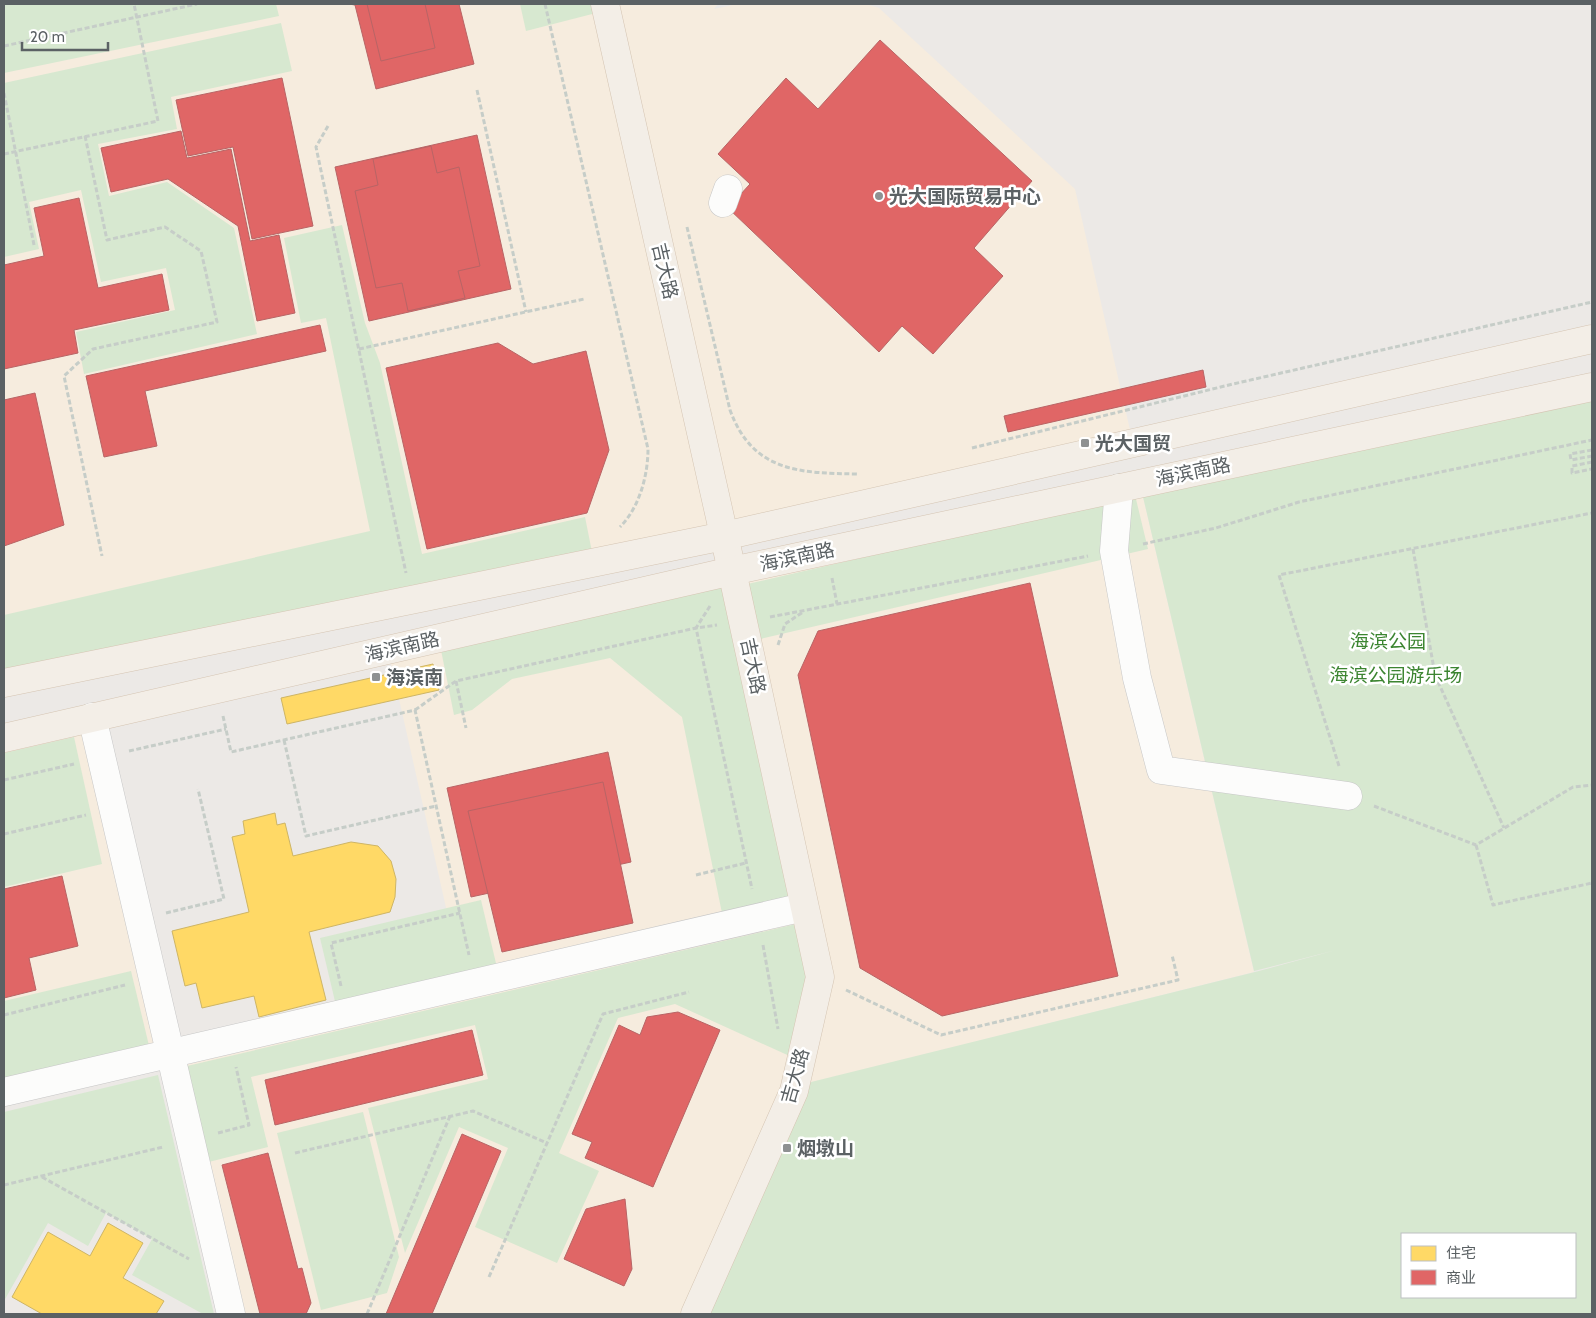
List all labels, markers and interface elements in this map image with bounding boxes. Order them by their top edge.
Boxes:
scale bar [22,20,109,52]
text: 20 m [30,28,65,46]
place label: 光大国际贸易中心 [889,185,1041,208]
marker: 光大国际贸易中心 [873,190,885,202]
street label: 吉大路 [647,241,683,301]
place label: 光大国贸 [1095,432,1171,455]
marker: 光大国贸 [1079,437,1091,449]
street label: 海滨南路 [1153,453,1233,491]
street label: 海滨南路 [757,538,837,576]
street label: 海滨南路 [362,627,442,667]
park label: 海滨公园 [1350,630,1426,653]
street label: 吉大路 [736,636,770,696]
park label: 海滨公园游乐场 [1329,664,1463,687]
place label: 海滨南 [386,666,443,689]
marker: 海滨南 [370,671,382,683]
street label: 吉大路 [776,1045,814,1107]
place label: 烟墩山 [797,1137,854,1160]
marker: 烟墩山 [781,1142,793,1154]
legend [1401,1233,1576,1298]
text: 住宅 [1446,1244,1476,1262]
text: 商业 [1446,1269,1476,1287]

